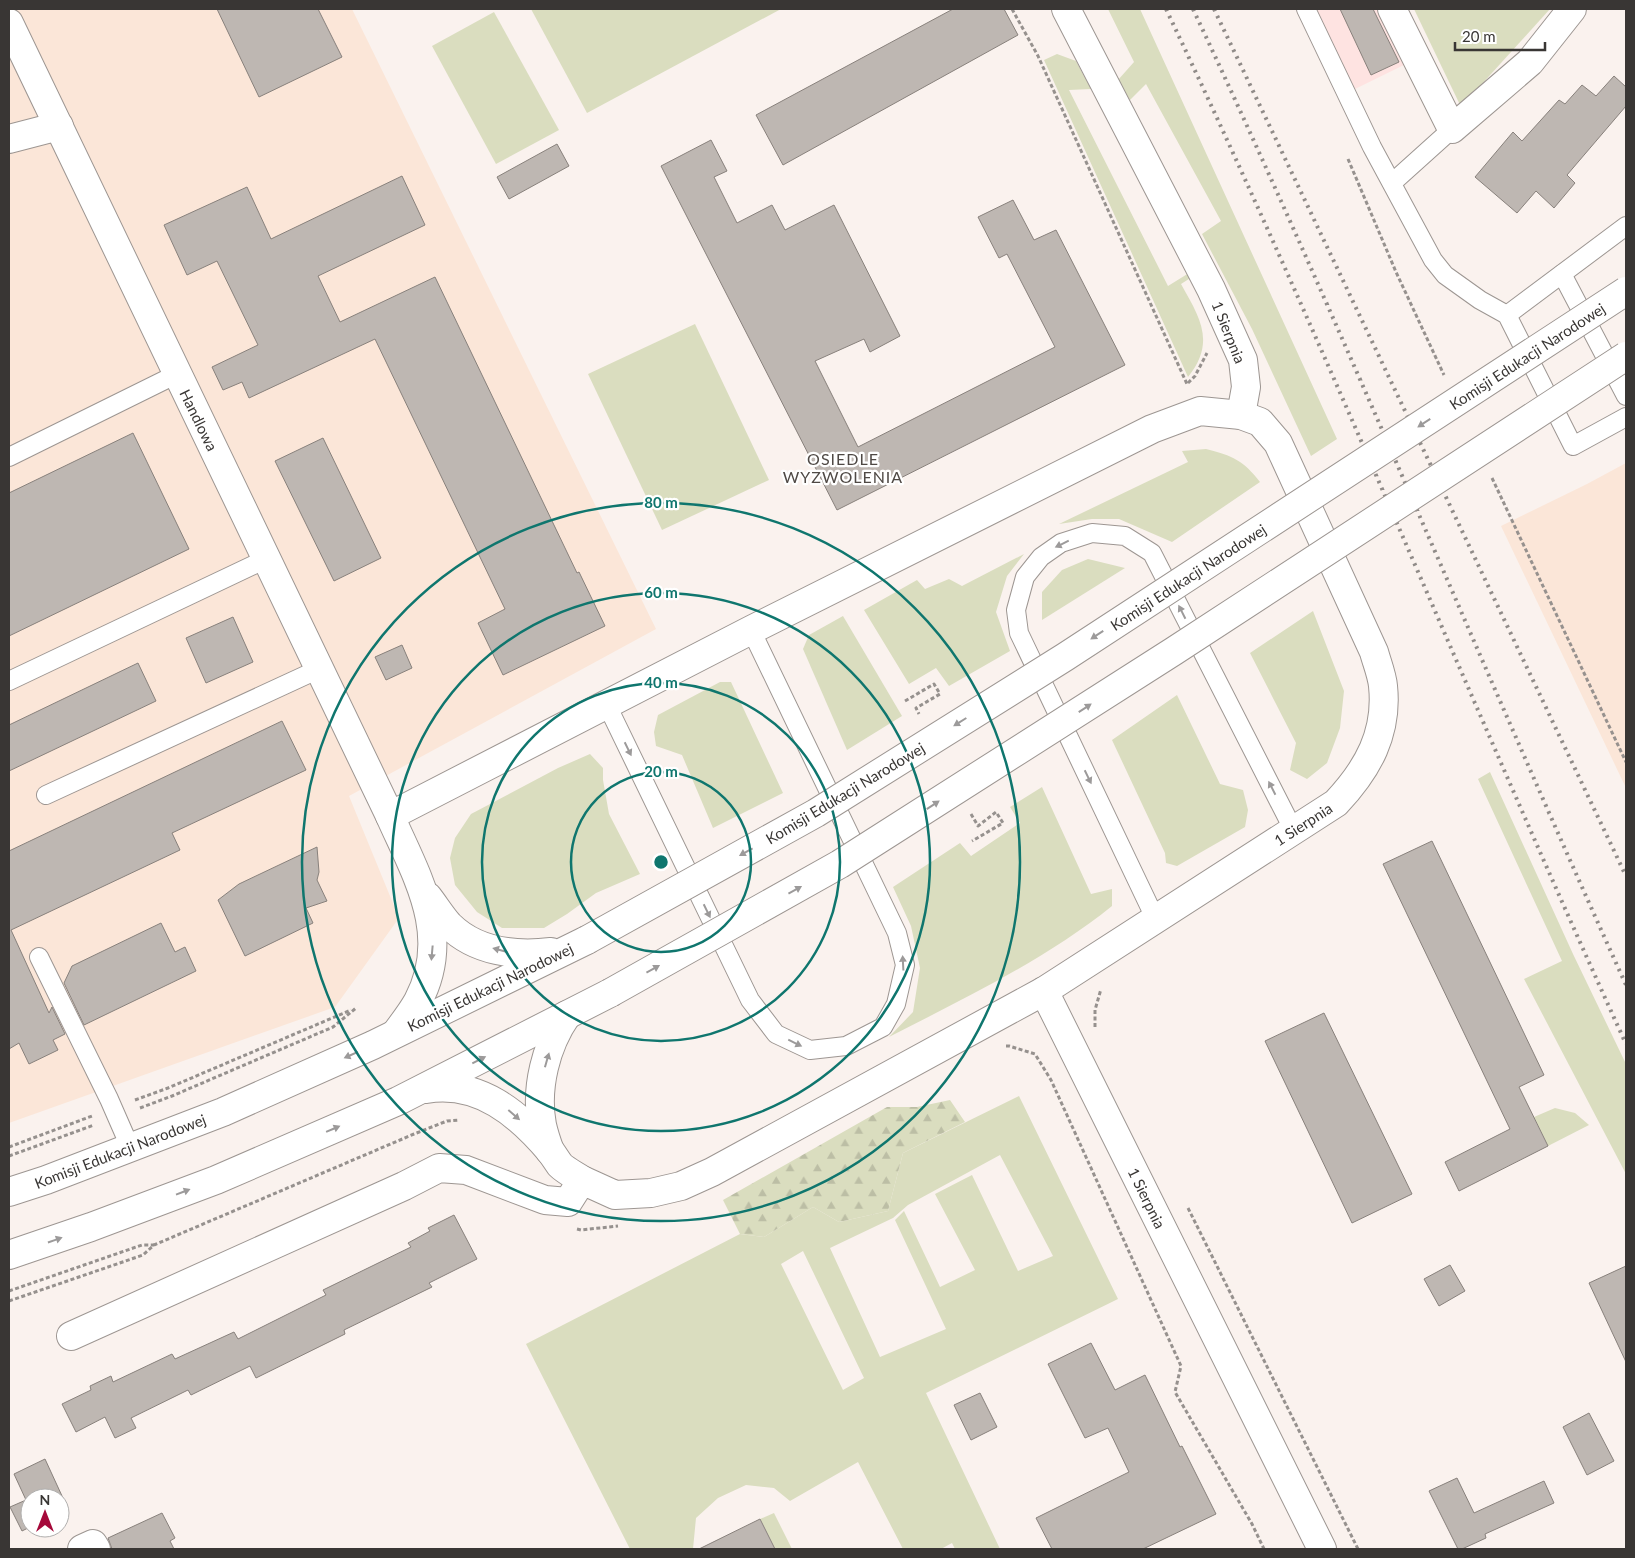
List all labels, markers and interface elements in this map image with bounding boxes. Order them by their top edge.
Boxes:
scale bar [1455,20,1545,52]
text: 20 m [1462,27,1496,45]
street label: 1 Sierpnia [1208,298,1250,366]
street label: Komisji Edukacji Narodowej [1446,299,1608,413]
street label: Handlowa [176,386,222,454]
one-way arrow [1418,419,1431,428]
district label: OSIEDLE WYZWOLENIA [783,449,903,486]
text: 80 m [644,493,678,511]
street label: Komisji Edukacji Narodowej [1107,520,1269,634]
one-way arrow [1055,540,1070,548]
text: 60 m [644,583,678,601]
one-way arrow [1178,604,1186,619]
one-way arrow [1090,631,1104,640]
text: 40 m [644,673,678,691]
one-way arrow [1078,703,1092,712]
one-way arrow [953,718,966,727]
street label: Komisji Edukacji Narodowej [762,738,928,848]
one-way arrow [624,741,632,756]
text: 20 m [644,762,678,780]
one-way arrow [1084,770,1092,784]
one-way arrow [1268,780,1276,795]
street label: 1 Sierpnia [1271,799,1335,849]
one-way arrow [927,800,940,809]
one-way arrow [739,848,753,856]
centre of rings [652,853,670,871]
one-way arrow [788,885,801,894]
one-way arrow [703,903,711,918]
street label: Komisji Edukacji Narodowej [404,939,576,1035]
one-way arrow [428,946,436,962]
one-way arrow [492,946,507,954]
one-way arrow [899,955,907,971]
one-way arrow [646,965,660,973]
one-way arrow [788,1039,802,1047]
one-way arrow [344,1051,358,1059]
one-way arrow [543,1052,551,1067]
one-way arrow [472,1056,486,1064]
one-way arrow [507,1109,519,1121]
street label: Komisji Edukacji Narodowej [32,1110,208,1192]
one-way arrow [326,1125,340,1133]
street label: 1 Sierpnia [1125,1165,1169,1231]
one-way arrow [176,1188,191,1195]
one-way arrow [48,1235,63,1243]
north arrow [20,1488,70,1538]
text: N [40,1491,50,1508]

